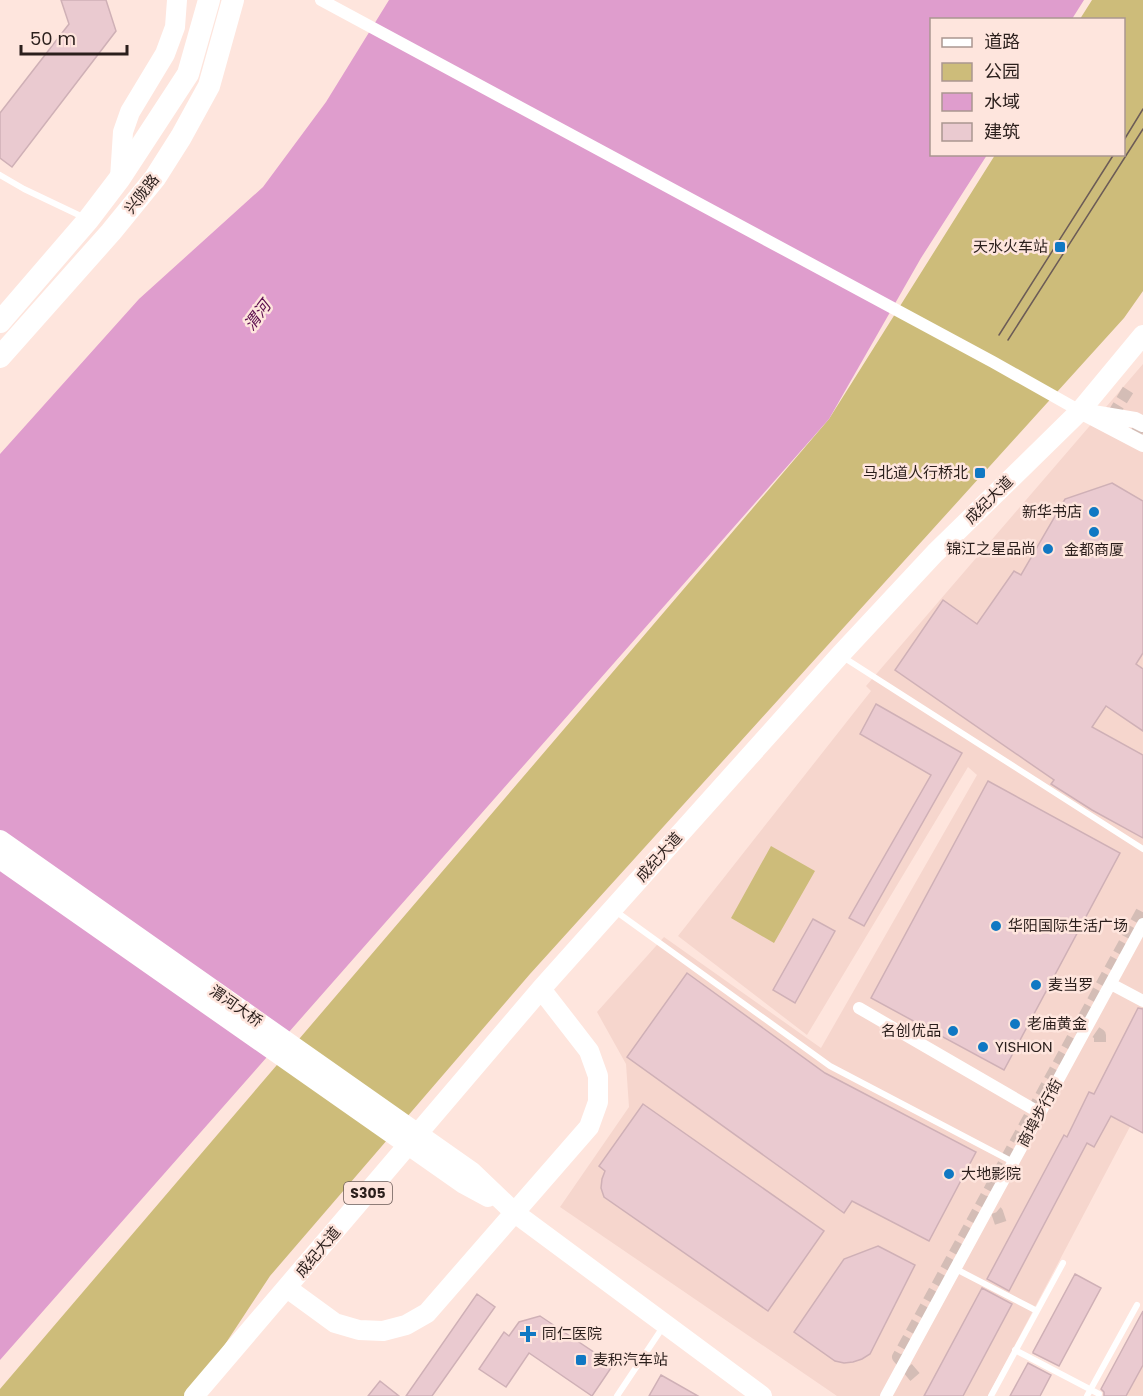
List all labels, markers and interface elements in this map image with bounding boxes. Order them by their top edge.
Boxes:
scale bar [21,18,128,56]
legend [930,18,1125,156]
text: 50 m [30,26,76,51]
text: 道路 [984,29,1020,54]
text: 公园 [984,59,1020,84]
text: 水域 [984,89,1020,114]
text: 建筑 [984,119,1020,144]
street label: 兴陇路 [119,169,164,218]
place label: 天水火车站 [973,236,1048,257]
marker: 天水火车站 [1053,240,1067,254]
water label: 渭河 [239,293,278,335]
place label: 马北道人行桥北 [863,462,968,483]
marker: 马北道人行桥北 [973,466,987,480]
street label: 成纪大道 [960,471,1017,528]
place label: 新华书店 [1022,501,1082,522]
marker: 新华书店 [1087,505,1101,519]
marker: 金都商厦 [1087,525,1101,539]
place label: 锦江之星品尚 [946,538,1036,559]
place label: 金都商厦 [1064,539,1124,560]
marker: 锦江之星品尚 [1041,542,1055,556]
street label: 成纪大道 [631,827,687,886]
place label: 华阳国际生活广场 [1008,915,1128,936]
marker: 华阳国际生活广场 [989,919,1003,933]
place label: 麦当罗 [1048,974,1093,995]
marker: 麦当罗 [1029,978,1043,992]
street label: 渭河大桥 [206,980,267,1031]
place label: 老庙黄金 [1027,1013,1087,1034]
marker: 老庙黄金 [1008,1017,1022,1031]
place label: 名创优品 [881,1020,941,1041]
marker: 名创优品 [946,1024,960,1038]
place label: YISHION [995,1036,1053,1057]
marker: YISHION [976,1040,990,1054]
street label: 商埠步行街 [1012,1075,1067,1151]
place label: 大地影院 [961,1163,1021,1184]
marker: 大地影院 [942,1167,956,1181]
road number: S305 [344,1182,392,1204]
street label: 成纪大道 [290,1222,345,1281]
place label: 同仁医院 [542,1323,602,1344]
marker: 同仁医院 [519,1325,537,1343]
place label: 麦积汽车站 [593,1349,668,1370]
marker: 麦积汽车站 [574,1353,588,1367]

